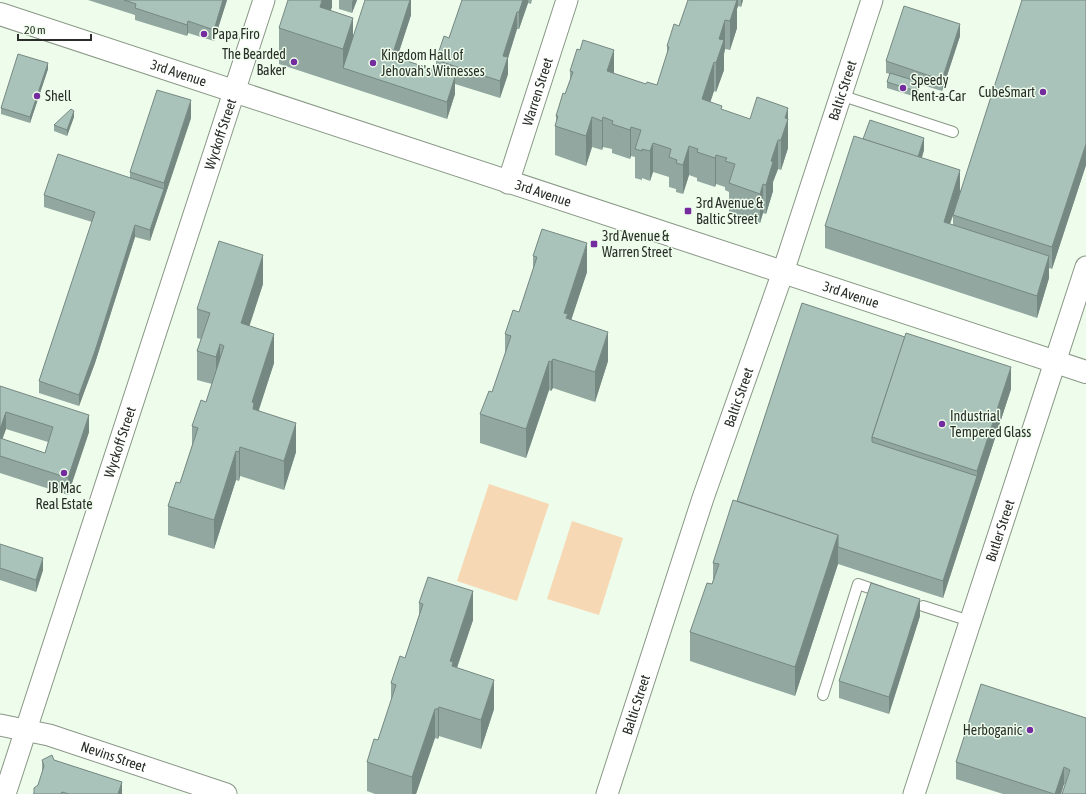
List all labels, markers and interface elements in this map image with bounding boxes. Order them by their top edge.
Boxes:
scale bar [18,16,91,42]
text: 20 m [24,23,46,37]
place label: Papa Firo [212,26,260,42]
marker: Papa Firo [199,29,209,39]
place label: The Bearded Baker [222,46,287,78]
place label: Kingdom Hall of Jehovah's Witnesses [381,47,485,79]
street label: 3rd Avenue [148,56,209,90]
street label: Warren Street [519,56,556,128]
marker: The Bearded Baker [289,57,299,67]
marker: Kingdom Hall of Jehovah's Witnesses [368,58,378,68]
street label: Baltic Street [825,58,860,122]
place label: Speedy Rent-a-Car [911,72,966,104]
marker: Speedy Rent-a-Car [898,83,908,93]
place label: CubeSmart [978,84,1035,100]
marker: CubeSmart [1038,87,1048,97]
place label: Shell [45,88,72,104]
marker: Shell [32,91,42,101]
street label: Wyckoff Street [201,97,239,172]
street label: 3rd Avenue [513,176,573,210]
place label: 3rd Avenue & Baltic Street [696,195,764,227]
marker: 3rd Avenue & Baltic Street [683,206,693,216]
place label: 3rd Avenue & Warren Street [602,228,672,260]
marker: 3rd Avenue & Warren Street [589,239,599,249]
street label: 3rd Avenue [821,278,881,311]
street label: Baltic Street [721,365,757,429]
street label: Wyckoff Street [101,405,139,480]
place label: Industrial Tempered Glass [950,408,1031,440]
marker: Industrial Tempered Glass [937,419,947,429]
marker: JB Mac Real Estate [59,468,69,478]
place label: JB Mac Real Estate [35,480,93,512]
street label: Butler Street [982,498,1018,564]
street label: Baltic Street [619,673,653,737]
place label: Herboganic [963,722,1023,738]
marker: Herboganic [1025,725,1035,735]
street label: Nevins Street [79,738,148,775]

